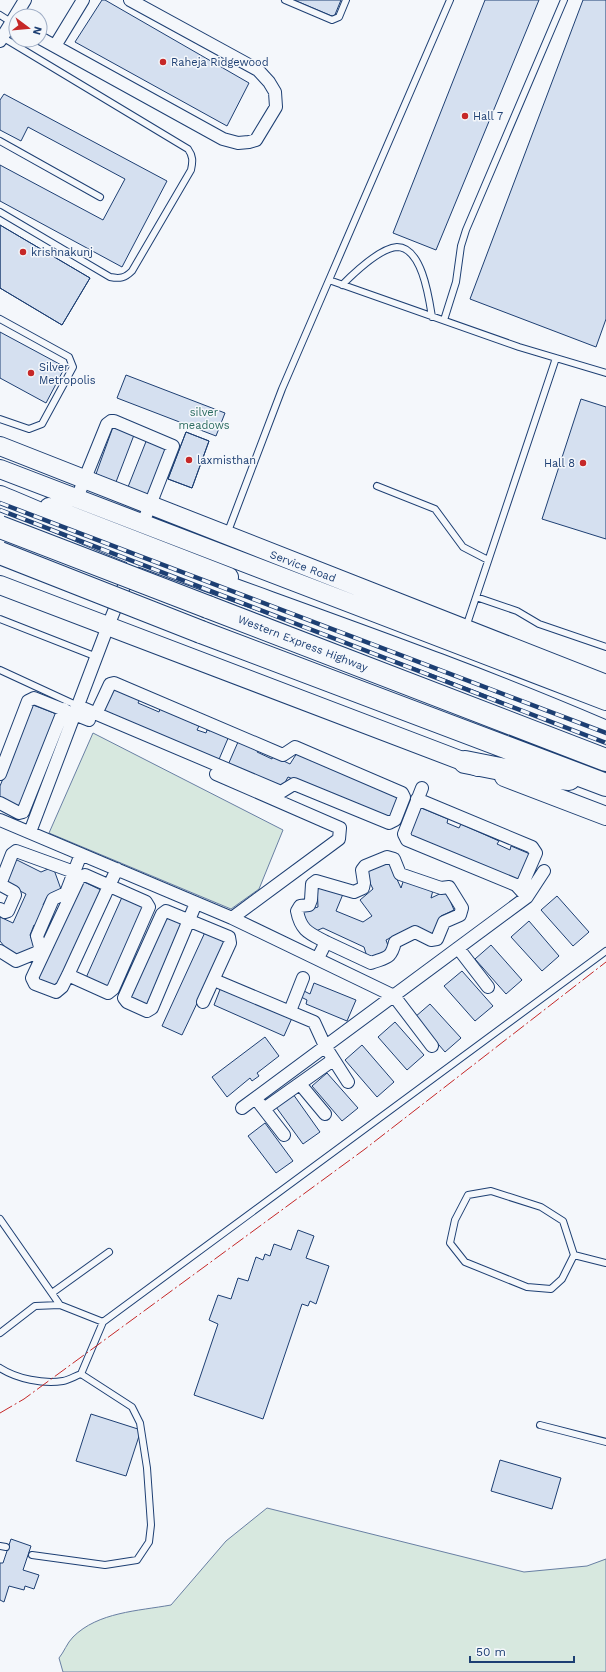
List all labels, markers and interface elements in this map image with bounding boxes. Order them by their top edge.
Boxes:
north arrow [8,8,48,48]
text: N [30,25,45,36]
place label: Raheja Ridgewood [171,56,269,69]
marker: Raheja Ridgewood [158,57,168,67]
place label: Hall 7 [473,110,503,123]
marker: Hall 7 [460,111,470,121]
place label: krishnakunj [31,246,93,259]
marker: krishnakunj [18,247,28,257]
place label: Silver Metropolis [39,361,96,387]
marker: Silver Metropolis [26,368,36,378]
park label: silver meadows [178,406,230,432]
place label: laxmisthan [197,454,256,467]
marker: laxmisthan [184,455,194,465]
place label: Hall 8 [544,457,575,470]
marker: Hall 8 [578,458,588,468]
street label: Service Road [268,548,338,585]
street label: Western Express Highway [236,613,370,674]
scale bar [470,1638,574,1664]
text: 50 m [476,1645,506,1659]

